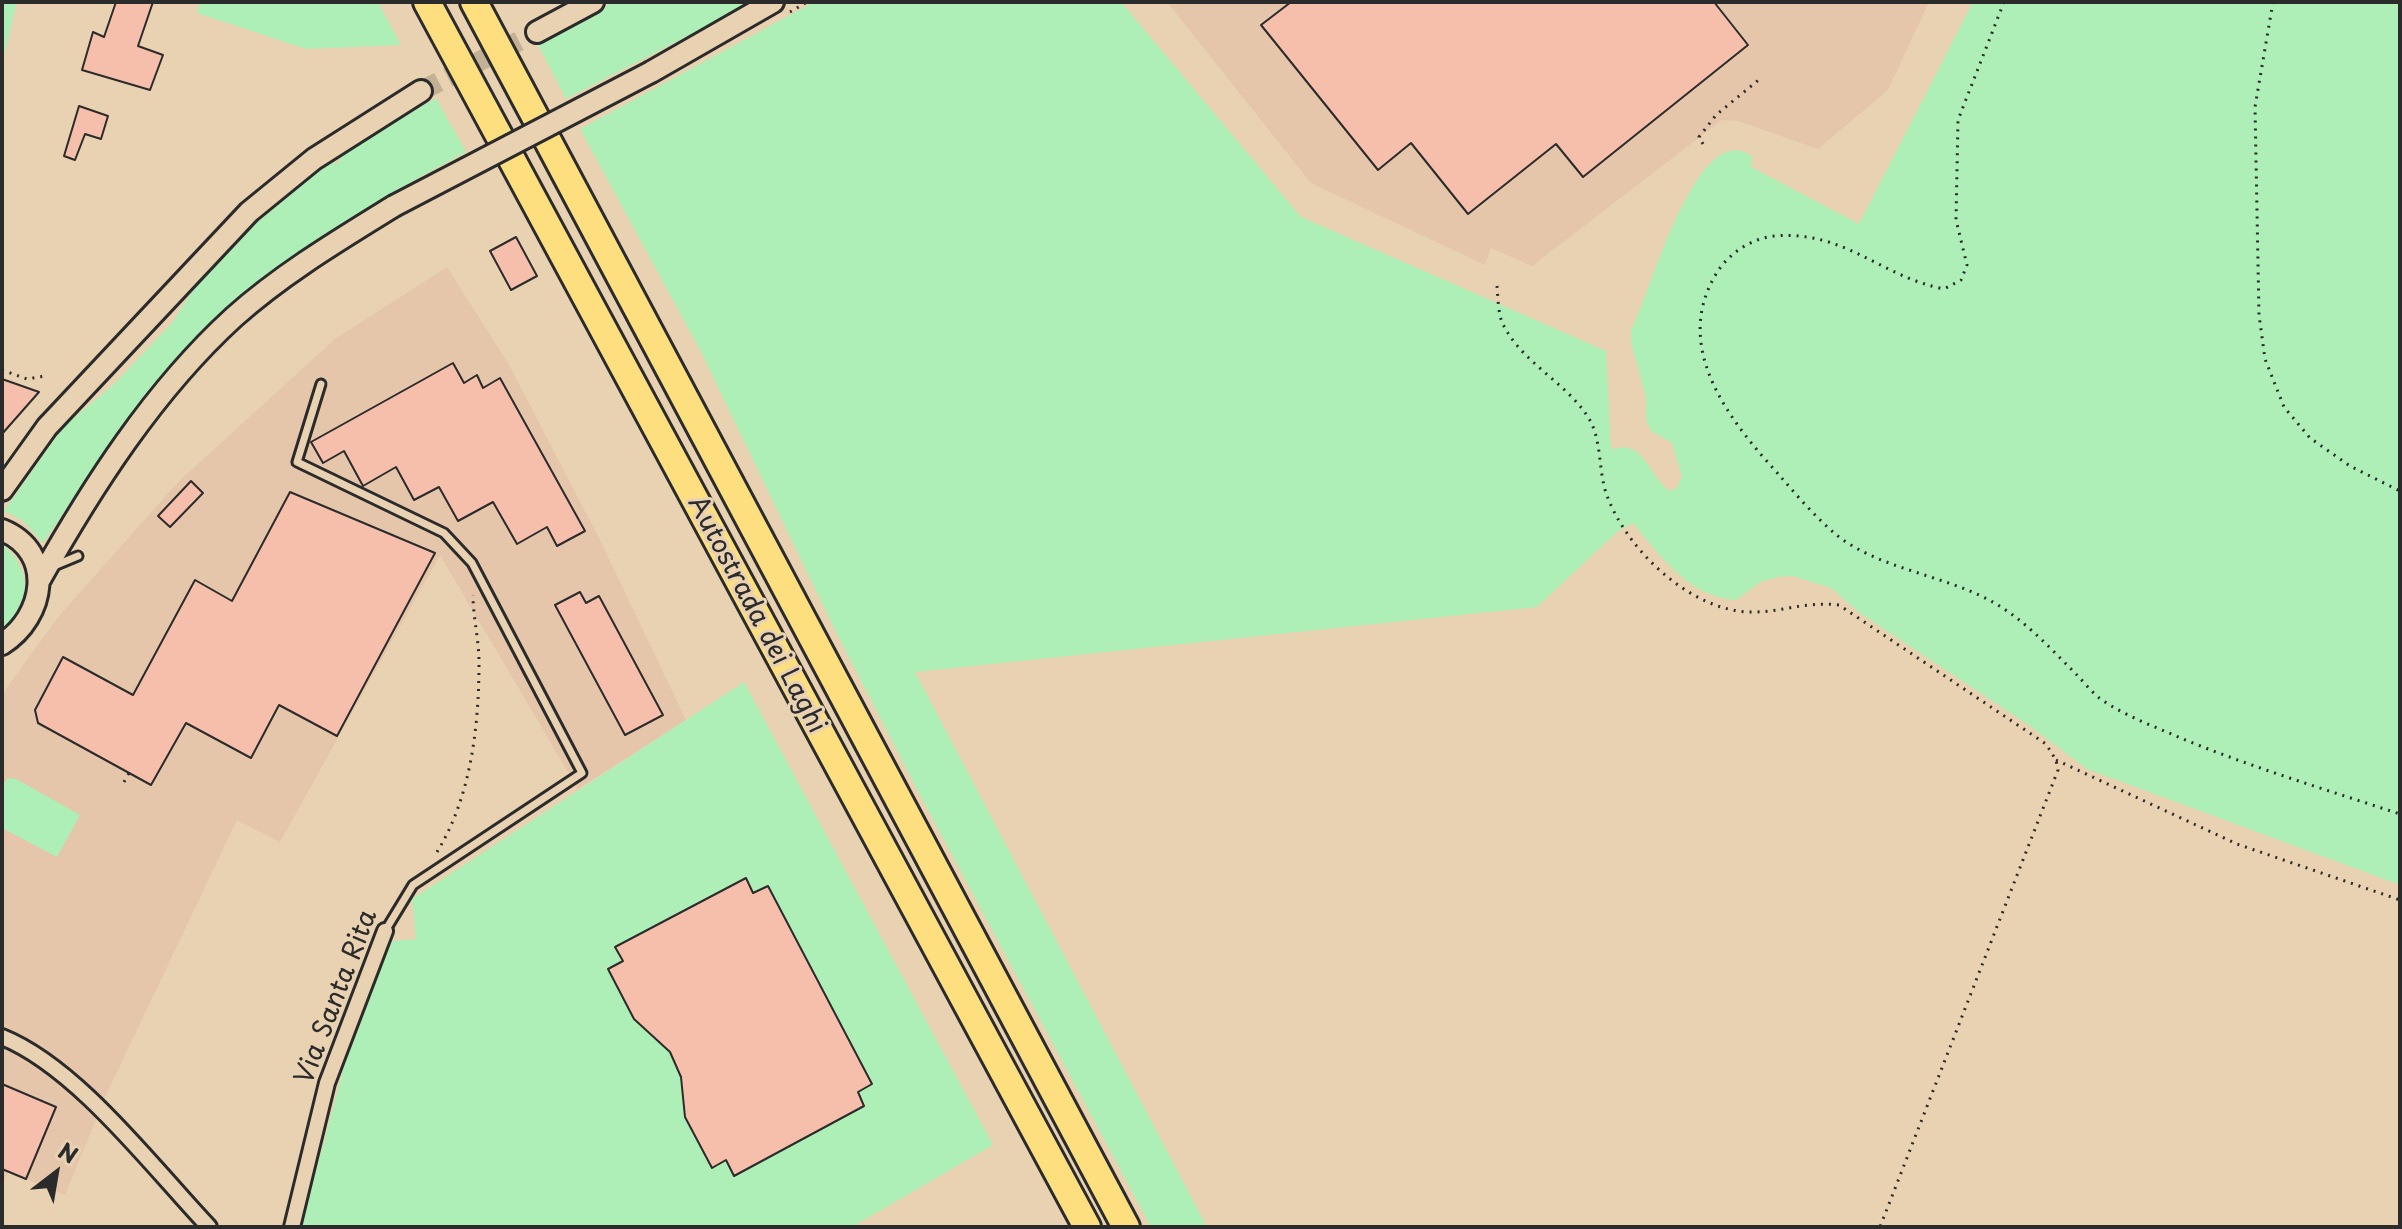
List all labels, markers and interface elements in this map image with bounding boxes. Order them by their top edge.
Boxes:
street label: Autostrada dei Laghi [680,491,832,739]
street label: Via Santa Rita [289,905,385,1089]
north arrow [16,1133,96,1213]
text: N [53,1133,85,1171]

